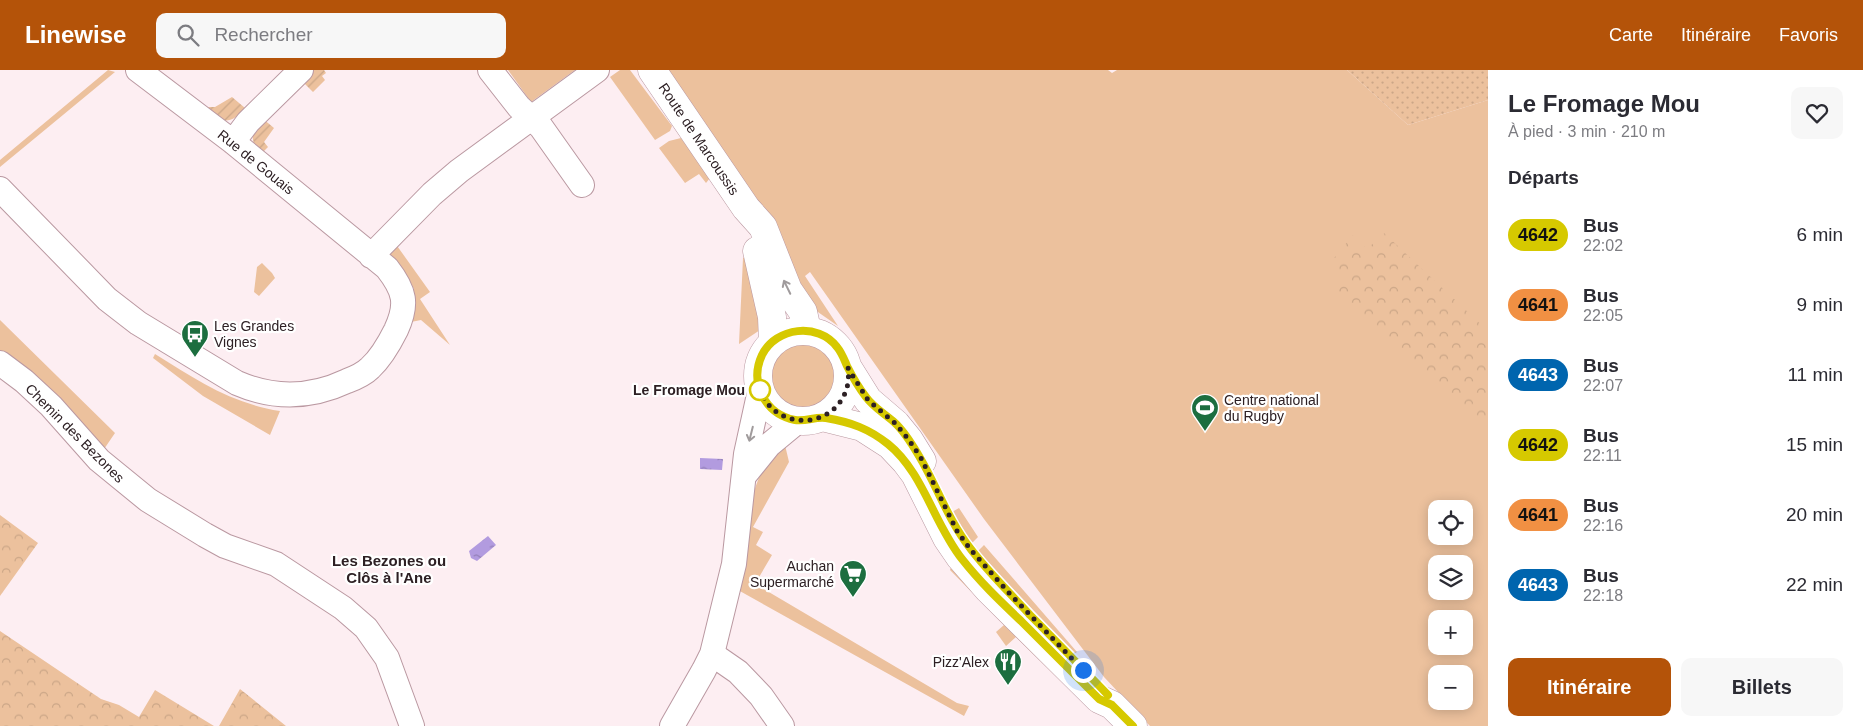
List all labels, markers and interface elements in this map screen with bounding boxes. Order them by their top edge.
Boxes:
search box [156,13,506,58]
text: Linewise [25,21,126,48]
icon: search [174,21,202,49]
text: Rechercher [214,24,313,45]
text: Carte [1609,25,1653,45]
text: Itinéraire [1681,25,1751,45]
text: Favoris [1779,25,1838,45]
street label: Route de Marcoussis [656,80,742,198]
button: heart [1791,87,1843,139]
text: Le Fromage Mou [1508,90,1700,117]
text: À pied · 3 min · 210 m [1508,123,1665,140]
street label: Rue de Gouais [215,126,297,198]
text: Départs [1508,167,1579,188]
text: Bus [1583,215,1619,236]
text: 6 min [1797,224,1843,245]
text: 4642 [1518,225,1558,245]
text: 22:02 [1583,237,1623,254]
one-way arrow [782,280,792,295]
text: Bus [1583,285,1619,306]
text: 9 min [1797,294,1843,315]
text: 4641 [1518,295,1558,315]
text: 22:05 [1583,307,1623,324]
place label: Les Grandes Vignes [214,318,294,350]
bus stop icon: Les Grandes Vignes [180,319,210,358]
text: Bus [1583,355,1619,376]
text: 11 min [1787,364,1843,385]
text: 4643 [1518,365,1558,385]
text: 22:07 [1583,377,1623,394]
marker: Le Fromage Mou [749,379,771,401]
street label: Chemin des Bezones [22,380,128,486]
place label: Le Fromage Mou [633,382,745,398]
place label: Centre national du Rugby [1224,392,1319,424]
sports icon: Centre national du Rugby [1190,393,1220,432]
one-way arrow [746,425,755,441]
text: Bus [1583,425,1619,446]
text: 15 min [1786,434,1843,455]
text: 4642 [1518,435,1558,455]
text: 22:11 [1583,447,1622,464]
text: Bus [1583,495,1619,516]
map controls [1428,500,1473,710]
button: locate [1428,500,1473,545]
text: 20 min [1786,504,1843,525]
text: 4641 [1518,505,1558,525]
text: 22:16 [1583,517,1623,534]
district label: Les Bezones ou Clôs à l'Ane [332,552,446,586]
button: layers [1428,555,1473,600]
place label: Auchan Supermarché [750,558,834,590]
supermarket icon: Auchan Supermarché [838,559,868,598]
text: Bus [1583,565,1619,586]
text: 22 min [1786,574,1843,595]
text: 4643 [1518,575,1558,595]
text: 22:18 [1583,587,1623,604]
button: + [1428,610,1473,655]
restaurant icon: Pizz'Alex [993,647,1023,686]
place label: Pizz'Alex [933,654,989,670]
your location [1071,658,1096,683]
button: Itinéraire [1508,658,1671,716]
button: Billets [1681,658,1843,716]
button: − [1428,665,1473,710]

